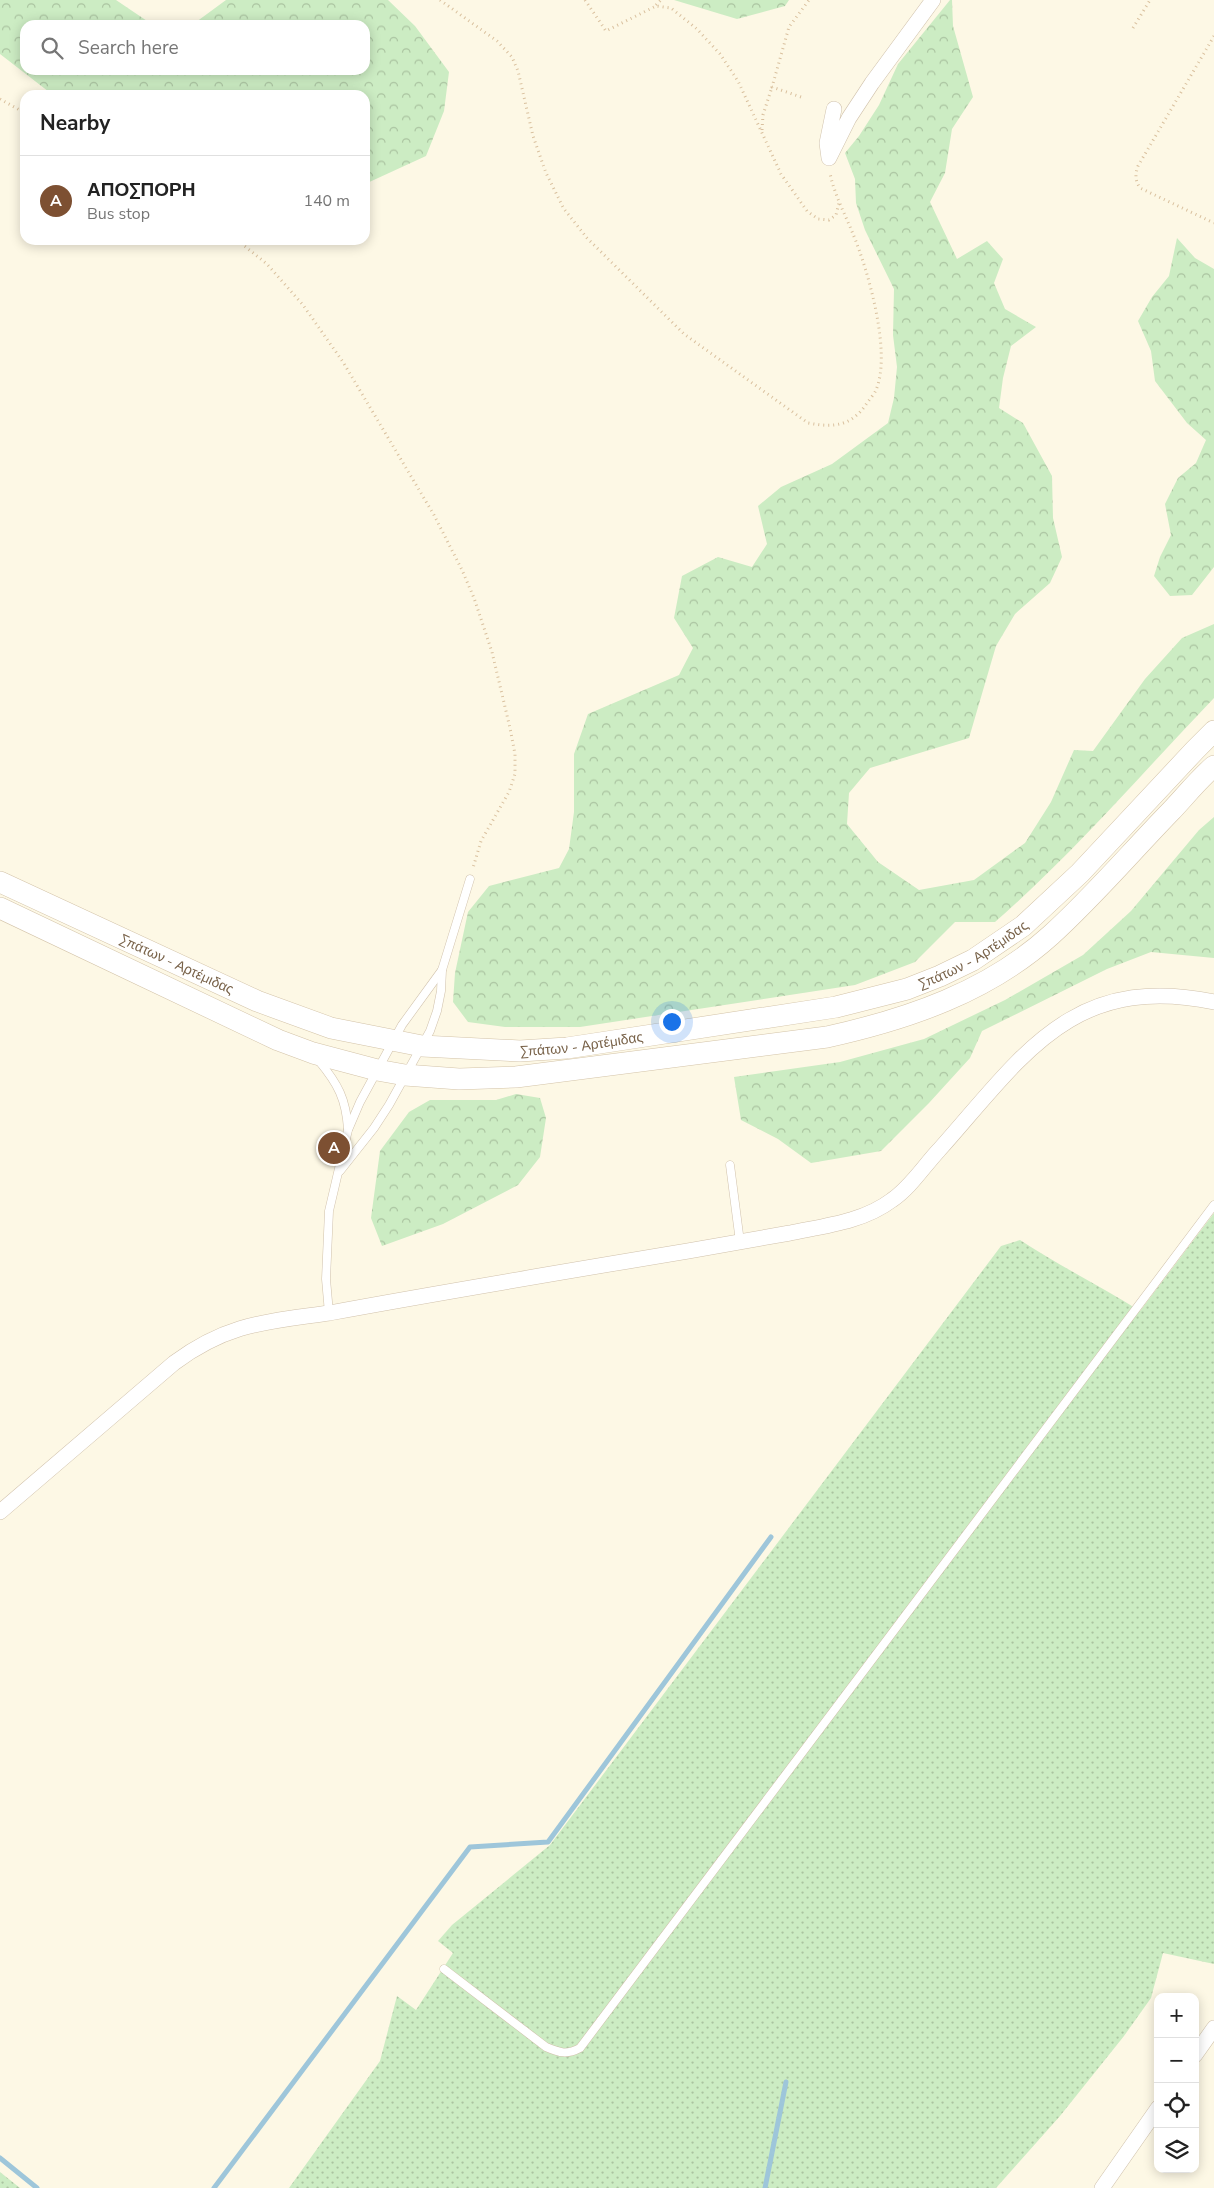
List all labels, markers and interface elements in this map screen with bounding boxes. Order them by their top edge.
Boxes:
search box [20,20,370,75]
icon: search [38,34,66,62]
text: Search here [78,35,179,61]
text: Nearby [40,109,110,137]
text: ΑΠΟΣΠΟΡΗ [87,177,196,203]
text: A [50,190,62,212]
text: 140 m [303,190,350,212]
text: Bus stop [87,203,150,225]
street label: Σπάτων - Αρτέμιδας [915,916,1033,993]
street label: Σπάτων - Αρτέμιδας [117,929,237,999]
your location [659,1009,685,1035]
street label: Σπάτων - Αρτέμιδας [520,1027,645,1060]
pin: A [318,1129,350,1167]
map controls [1154,1993,1199,2173]
button: + [1154,1993,1199,2038]
button: − [1154,2038,1199,2083]
button: locate [1154,2083,1199,2128]
button: layers [1154,2128,1199,2173]

